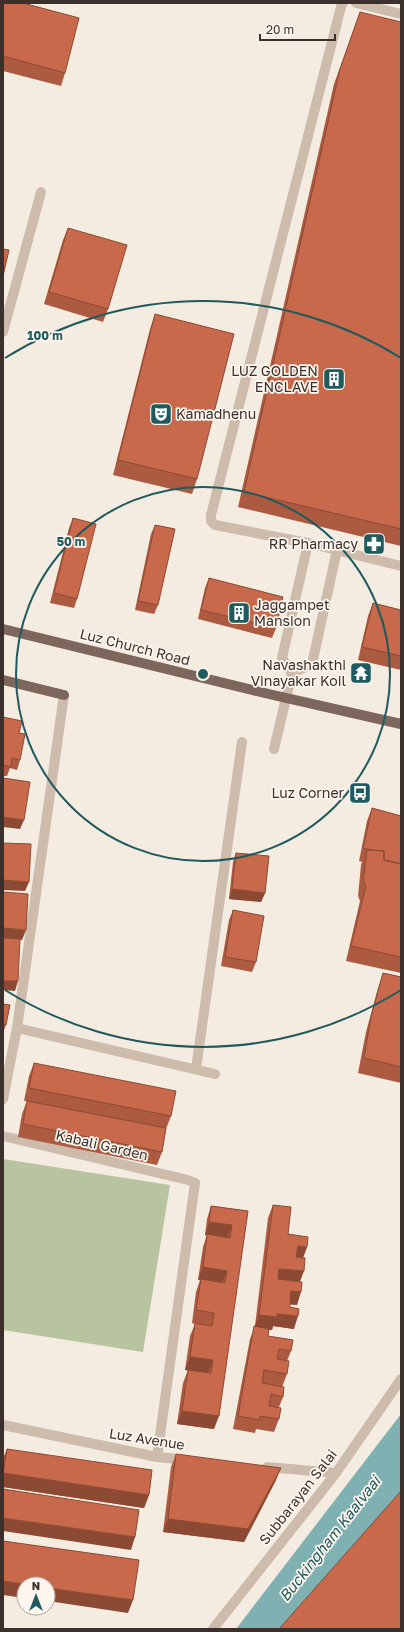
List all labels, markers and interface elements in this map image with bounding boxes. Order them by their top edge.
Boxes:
scale bar [260,16,335,42]
text: 20 m [266,22,294,37]
text: 100 m [27,328,63,343]
place label: LUZ GOLDEN ENCLAVE [231,362,318,395]
building icon: LUZ GOLDEN ENCLAVE [321,366,347,392]
theatre icon: Kamadhenu [148,401,174,427]
place label: Kamadhenu [176,405,256,422]
pharmacy icon: RR Pharmacy [361,531,387,557]
text: 50 m [57,534,85,549]
place label: RR Pharmacy [269,535,358,552]
place label: Jaggampet Mansion [254,596,330,629]
building icon: Jaggampet Mansion [226,600,252,626]
street label: Luz Church Road [78,625,192,668]
place label: Navashakthi Vinayakar Koil [251,656,346,689]
temple icon: Navashakthi Vinayakar Koil [348,660,374,686]
centre of rings [196,667,210,681]
bus stop icon: Luz Corner [347,780,373,806]
place label: Luz Corner [272,784,345,801]
street label: Kabali Garden [54,1126,150,1163]
street label: Luz Avenue [108,1424,186,1453]
street label: Subbarayan Salai [255,1446,340,1548]
water label: Buckingham Kaalvaai [275,1471,386,1605]
north arrow [16,1576,56,1616]
text: N [32,1579,40,1592]

